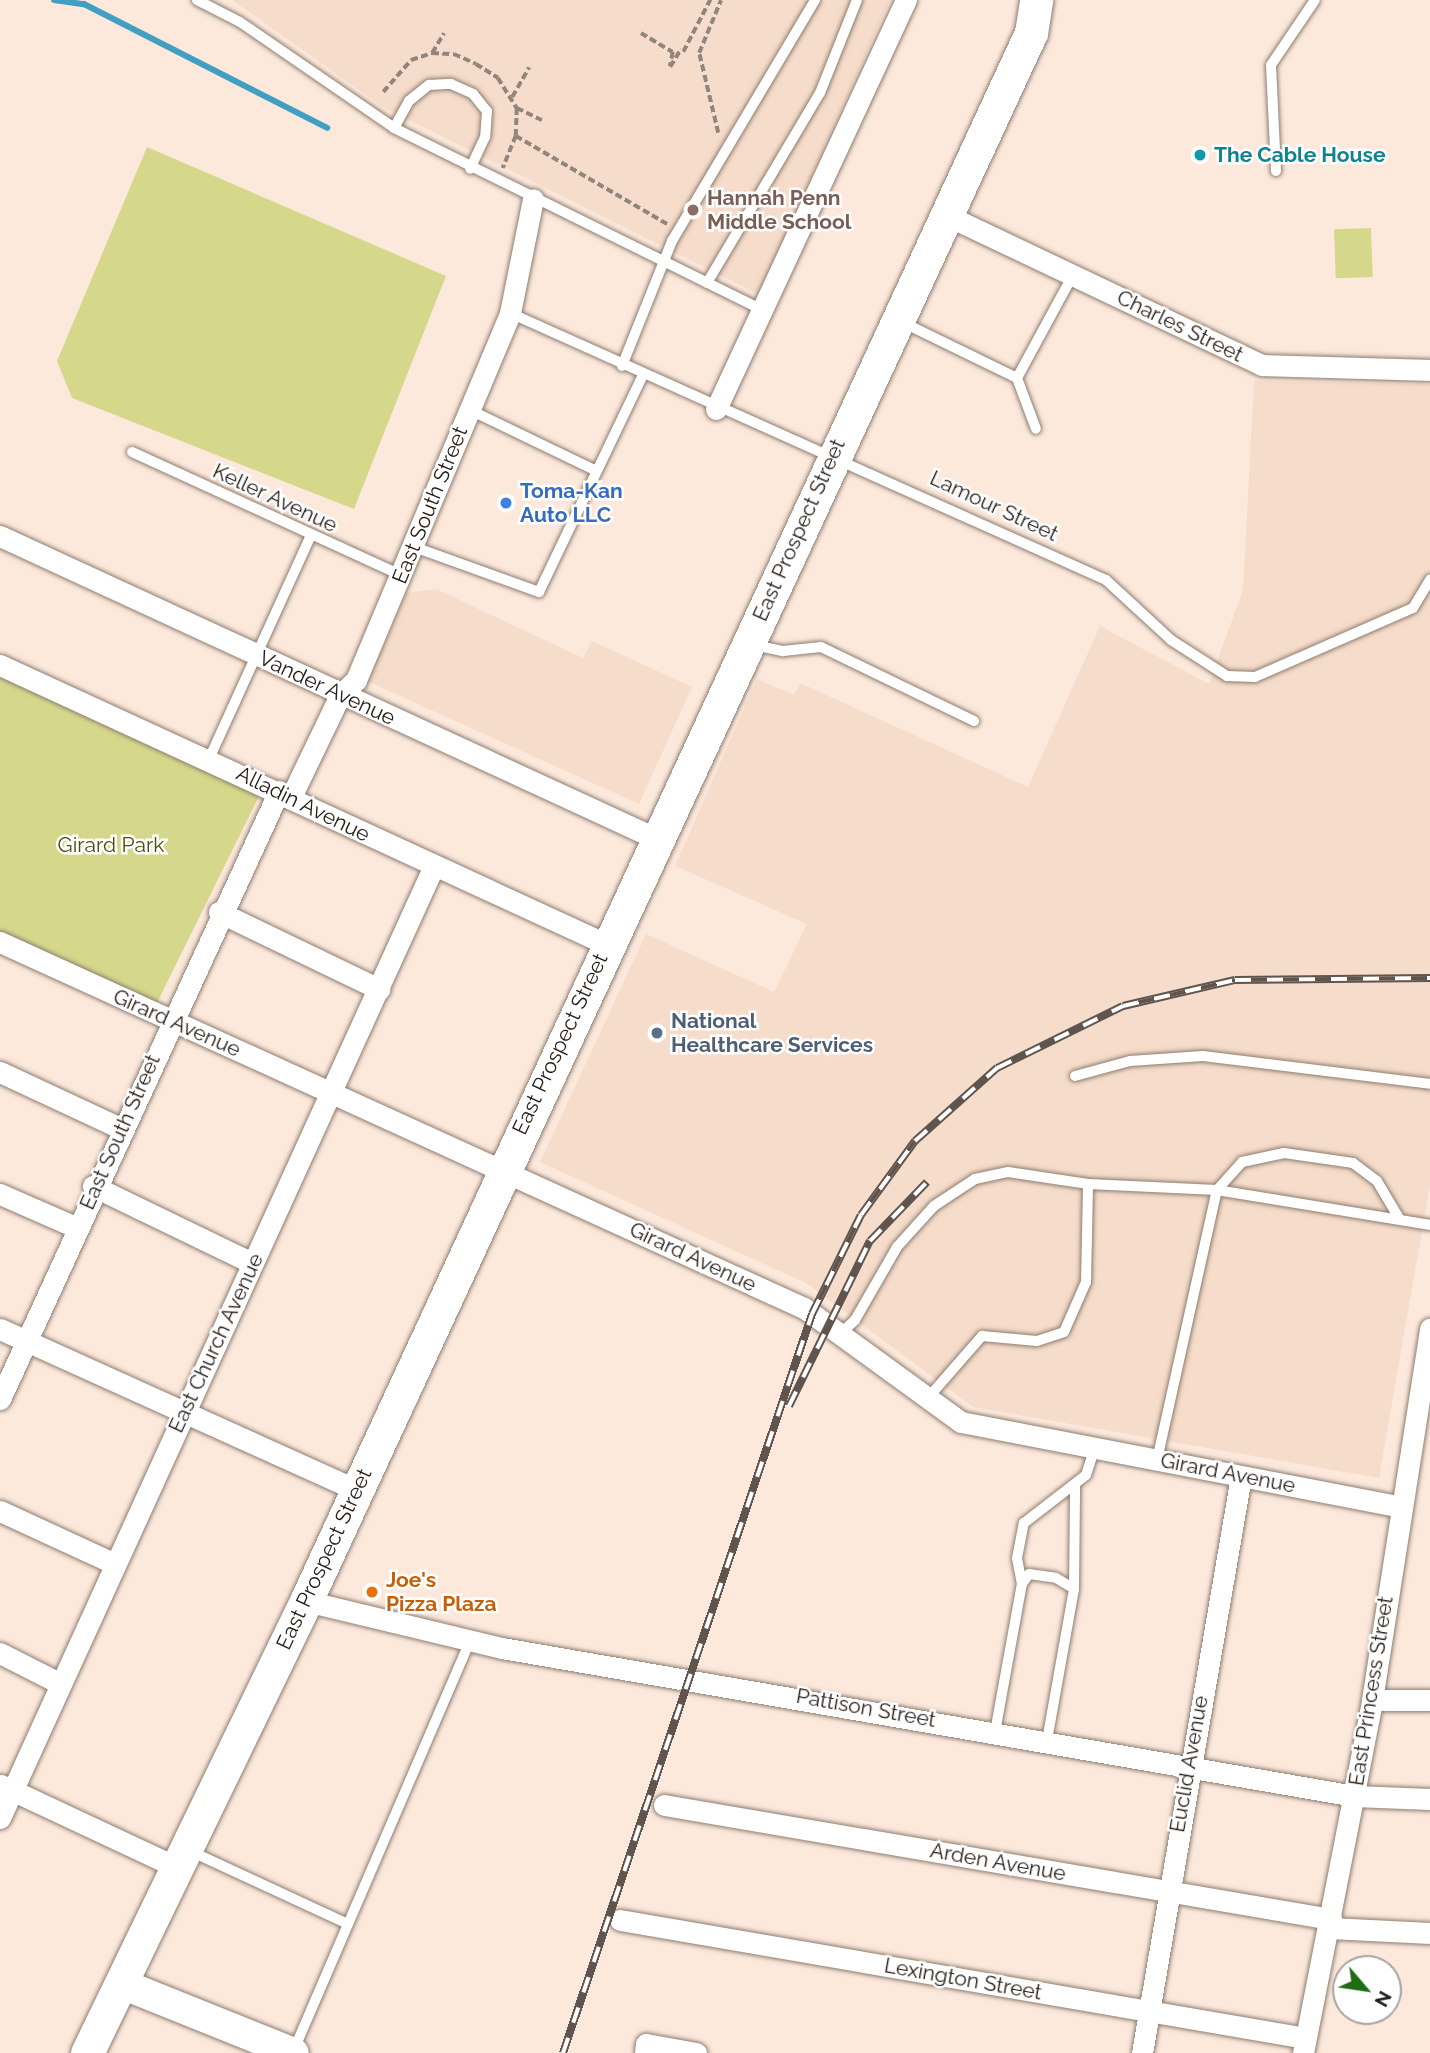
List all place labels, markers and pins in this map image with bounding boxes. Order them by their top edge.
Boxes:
place label: The Cable House [1214,142,1385,168]
marker: The Cable House [1192,147,1208,163]
place label: Hannah Penn Middle School [707,185,851,235]
marker: Hannah Penn Middle School [685,202,701,218]
place label: Toma-Kan Auto LLC [520,478,623,528]
marker: Toma-Kan Auto LLC [498,495,514,511]
place label: National Healthcare Services [671,1008,873,1058]
marker: National Healthcare Services [649,1025,665,1041]
place label: Joe's Pizza Plaza [386,1567,496,1617]
marker: Joe's Pizza Plaza [364,1584,380,1600]

